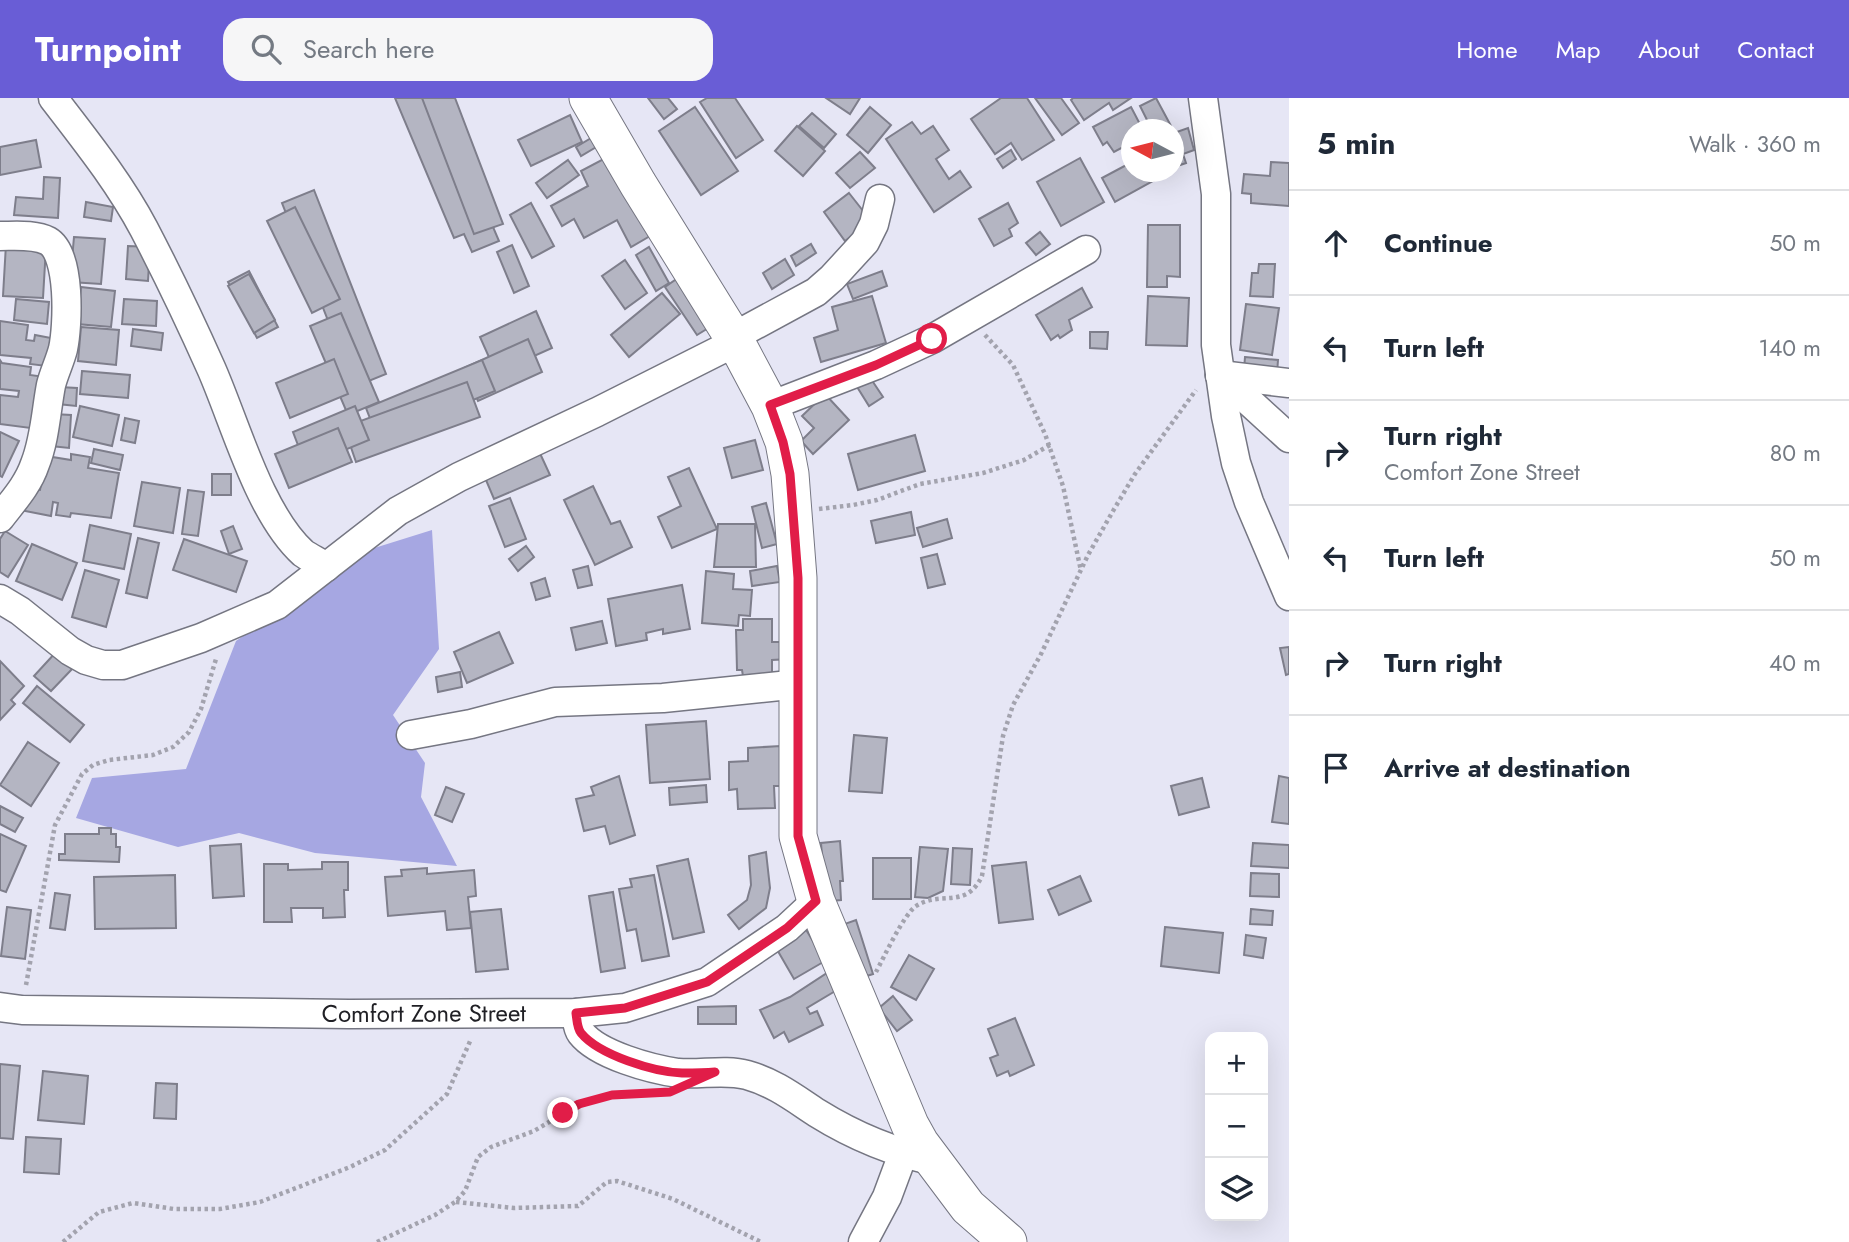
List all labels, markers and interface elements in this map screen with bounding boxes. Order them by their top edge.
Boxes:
search box [223,18,713,81]
text: Turnpoint [35,26,181,73]
icon: search [247,30,285,68]
text: Search here [303,30,434,68]
text: Home [1456,32,1518,67]
text: Map [1556,32,1600,67]
text: About [1638,32,1699,67]
text: Contact [1737,32,1814,67]
north arrow [1121,119,1184,182]
text: 5 min [1317,122,1395,165]
text: Walk · 360 m [1689,127,1821,161]
icon: ahead [1317,224,1355,262]
text: Continue [1384,224,1493,262]
text: 50 m [1769,226,1821,260]
route start [916,323,947,354]
icon: left [1317,329,1355,367]
text: Turn left [1384,329,1484,367]
text: 140 m [1759,331,1821,365]
text: Turn right [1384,417,1502,455]
icon: right [1317,434,1355,472]
text: 80 m [1770,436,1821,470]
text: Comfort Zone Street [1384,455,1580,489]
icon: left [1317,539,1355,577]
text: Turn left [1384,539,1484,577]
text: 50 m [1769,541,1821,575]
icon: right [1317,644,1355,682]
text: Turn right [1384,644,1502,682]
text: 40 m [1769,646,1821,680]
icon: arrive [1317,749,1355,787]
text: Arrive at destination [1384,749,1631,787]
street label: Comfort Zone Street [321,995,526,1031]
map controls [1205,1032,1268,1221]
button: + [1205,1032,1268,1095]
button: − [1205,1095,1268,1158]
route end [547,1097,578,1128]
button: layers [1205,1158,1268,1221]

